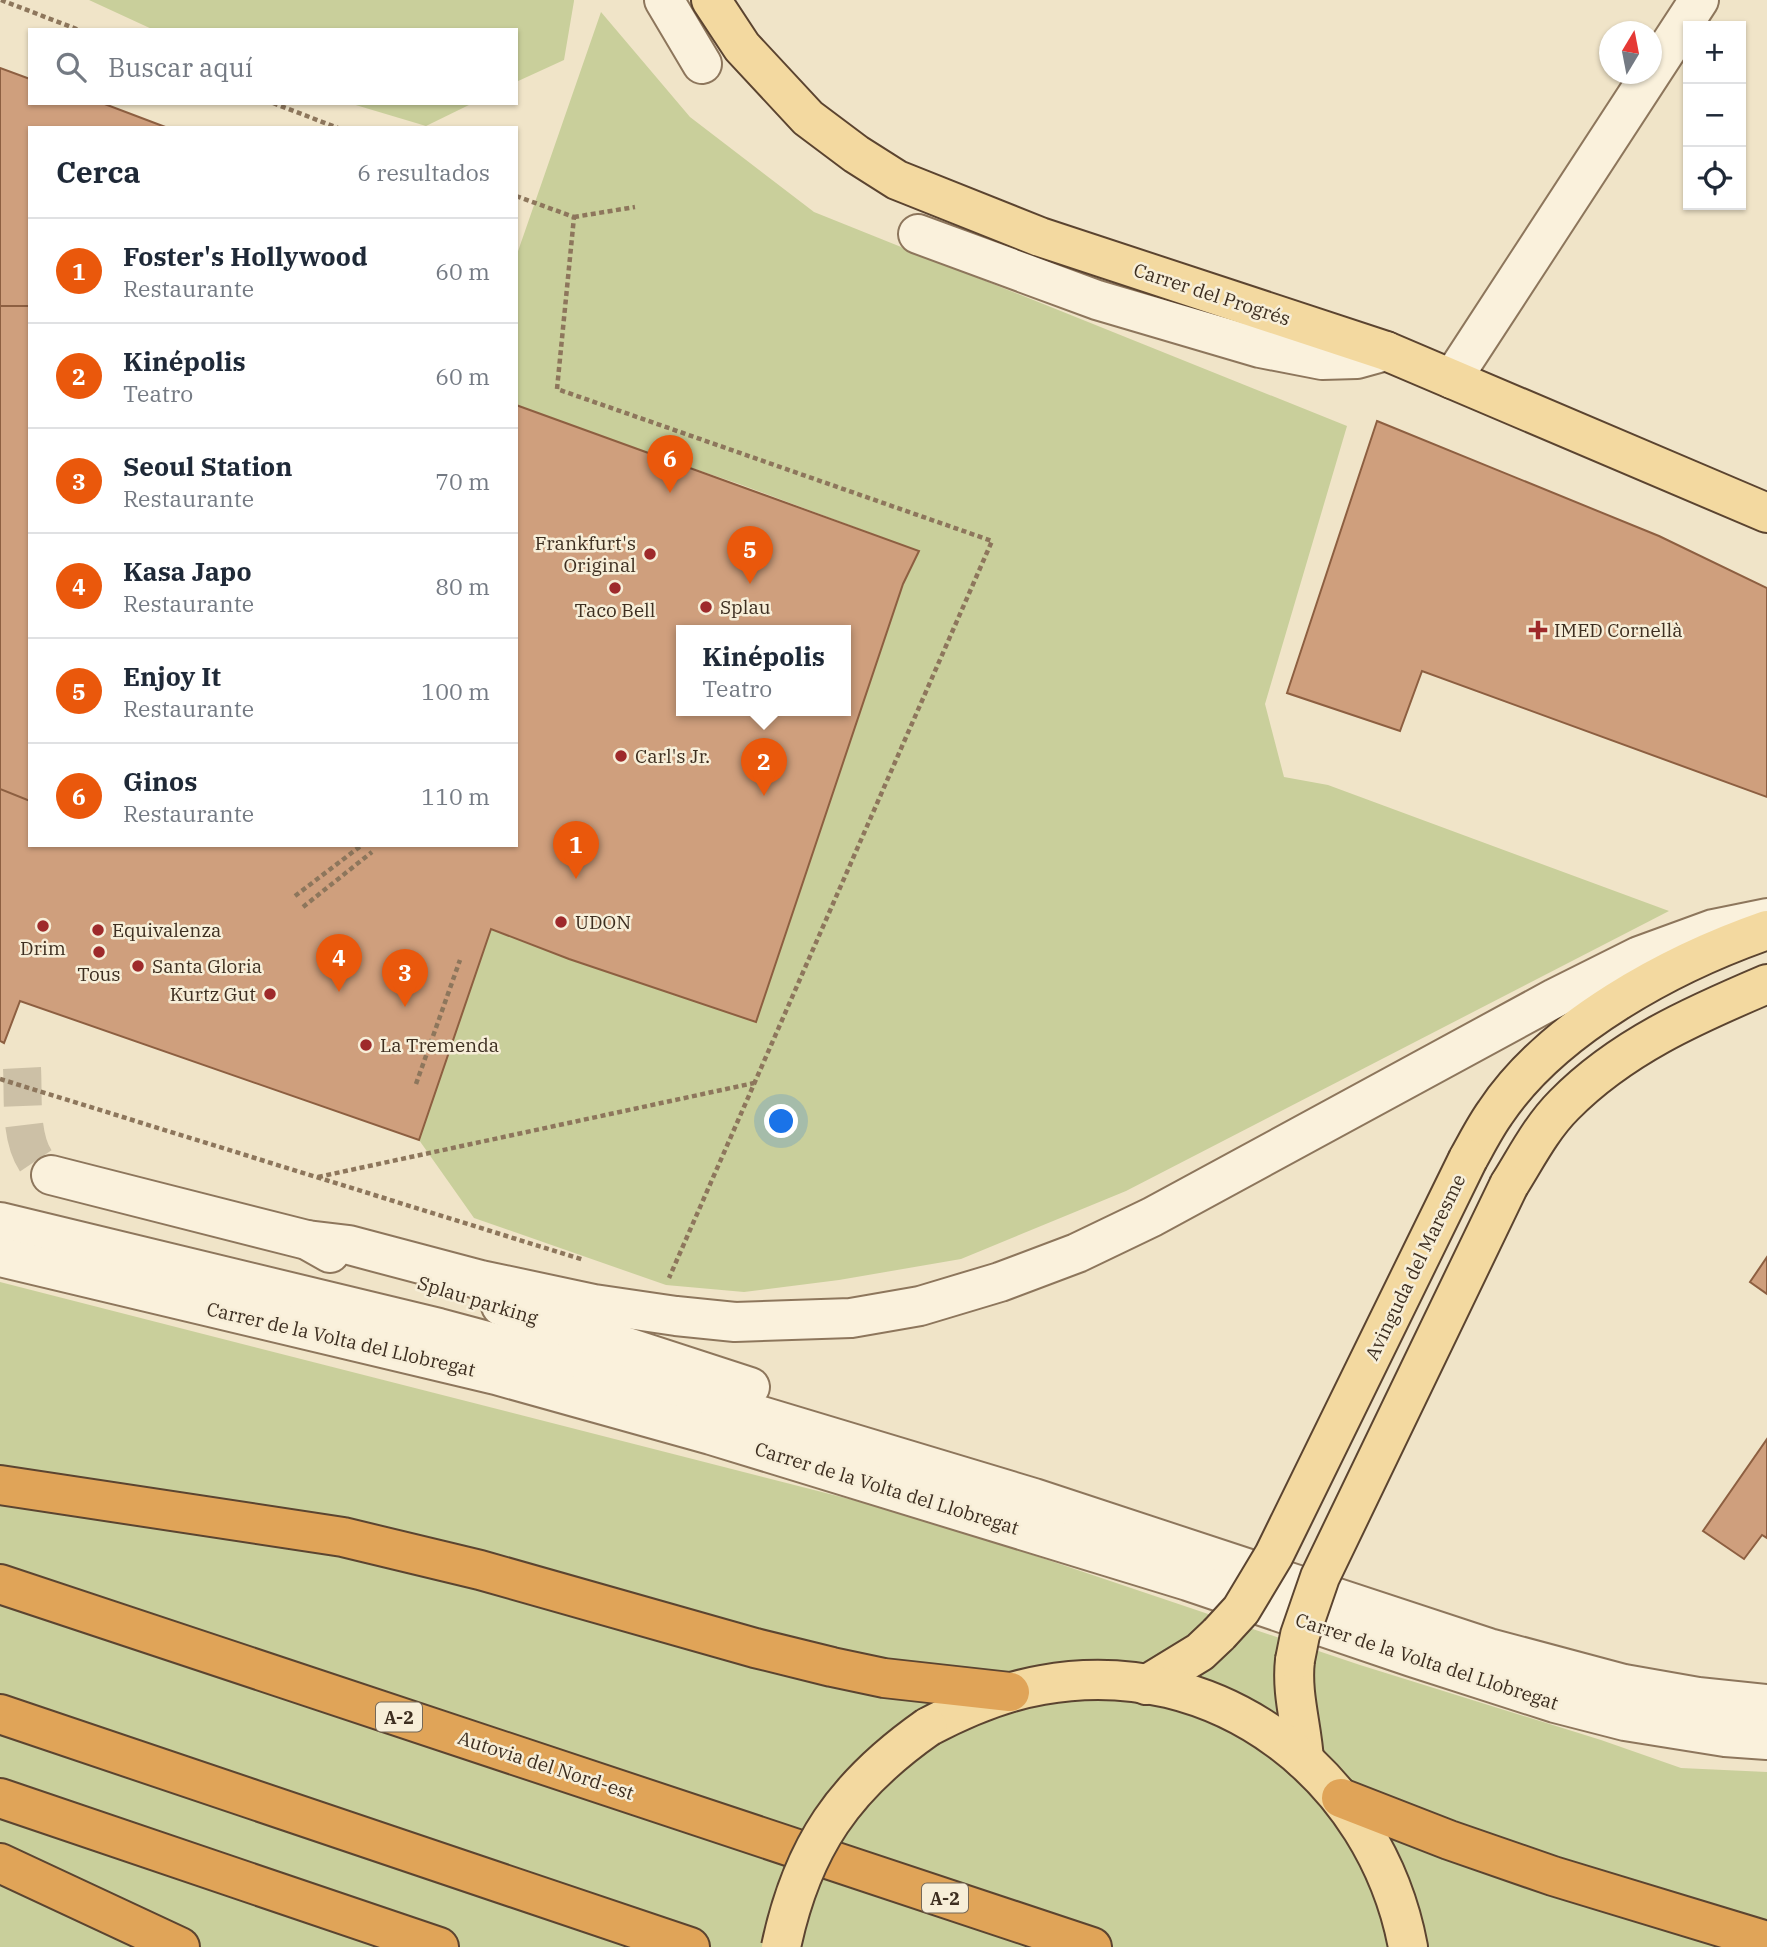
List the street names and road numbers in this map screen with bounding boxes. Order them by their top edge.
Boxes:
street label: Carrer del Progrés [1131,257,1293,331]
street label: Avinguda del Maresme [1359,1170,1471,1364]
street label: Splau parking [415,1270,542,1330]
street label: Carrer de la Volta del Llobregat [204,1296,478,1382]
street label: Carrer de la Volta del Llobregat [752,1436,1022,1540]
street label: Carrer de la Volta del Llobregat [1292,1607,1562,1715]
road number: A-2 [376,1702,422,1732]
street label: Autovia del Nord-est [455,1725,637,1805]
road number: A-2 [922,1884,968,1912]

